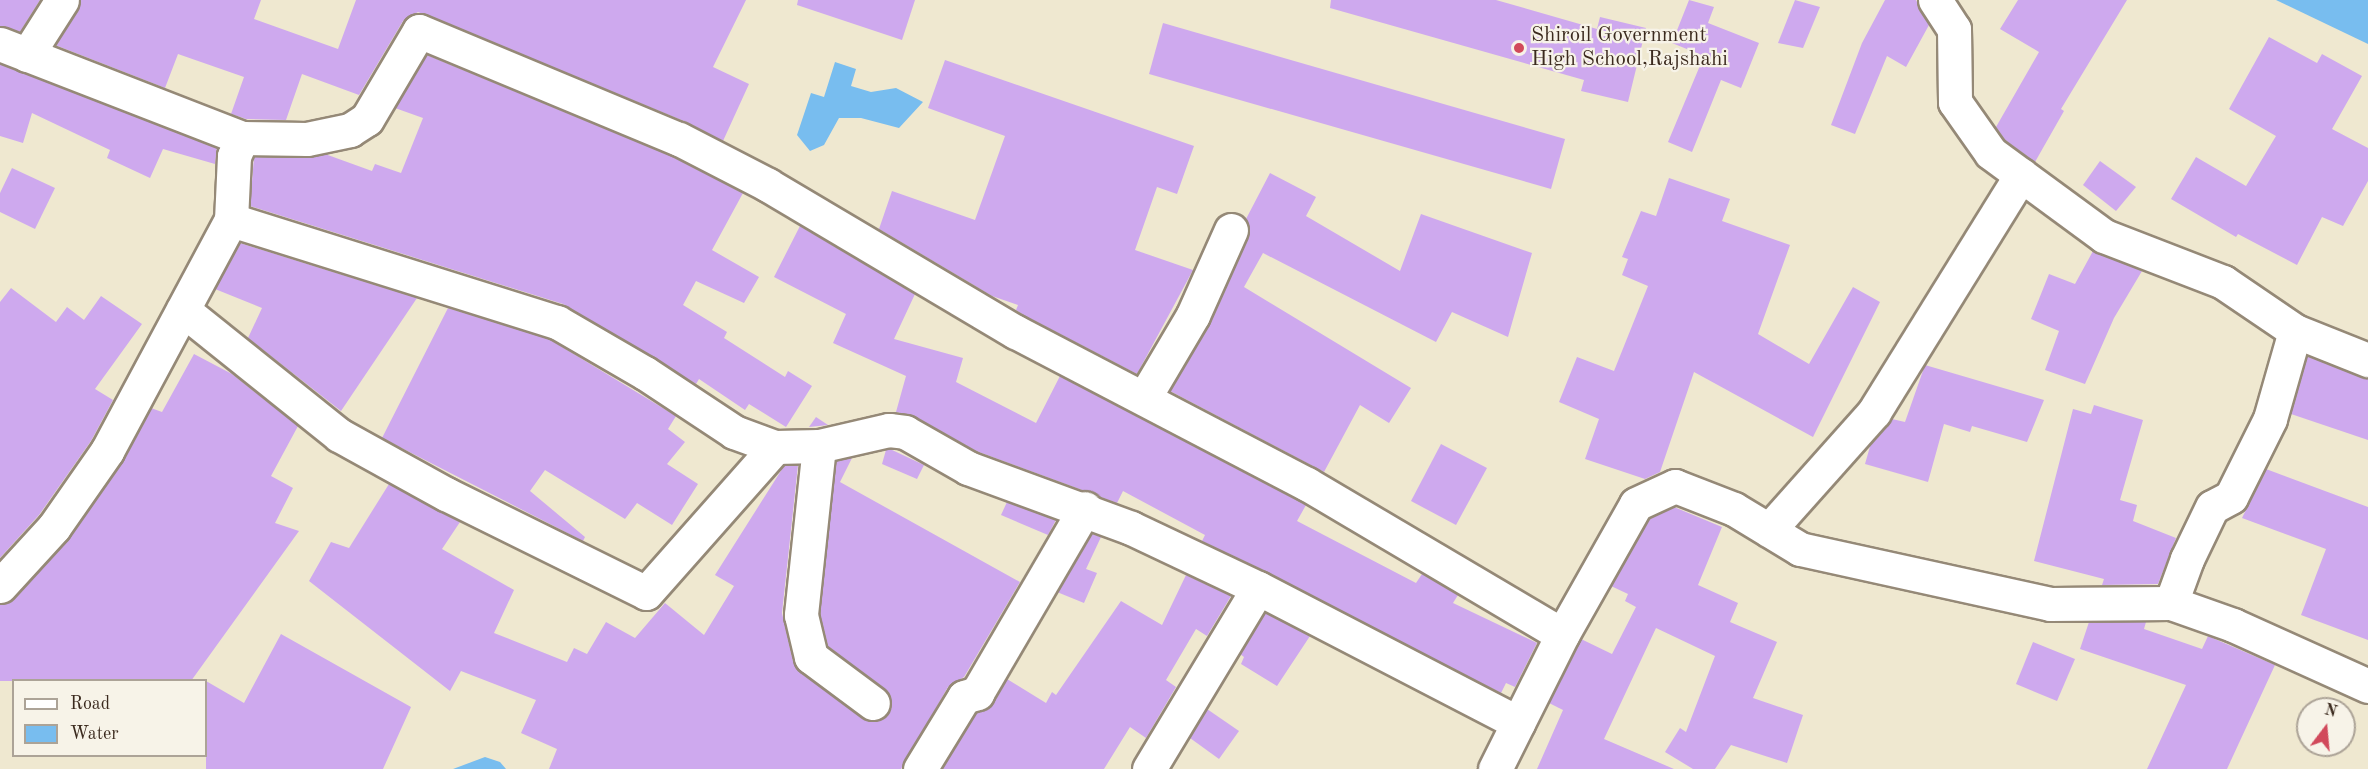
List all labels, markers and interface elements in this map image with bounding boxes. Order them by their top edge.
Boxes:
place label: Shiroil Government High School,Rajshahi [1531,23,1728,73]
marker: Shiroil Government High School,Rajshahi [1512,41,1526,55]
legend [12,679,207,757]
text: Road [70,695,110,713]
north arrow [2296,697,2356,757]
text: N [2322,702,2338,721]
text: Water [70,725,119,743]

